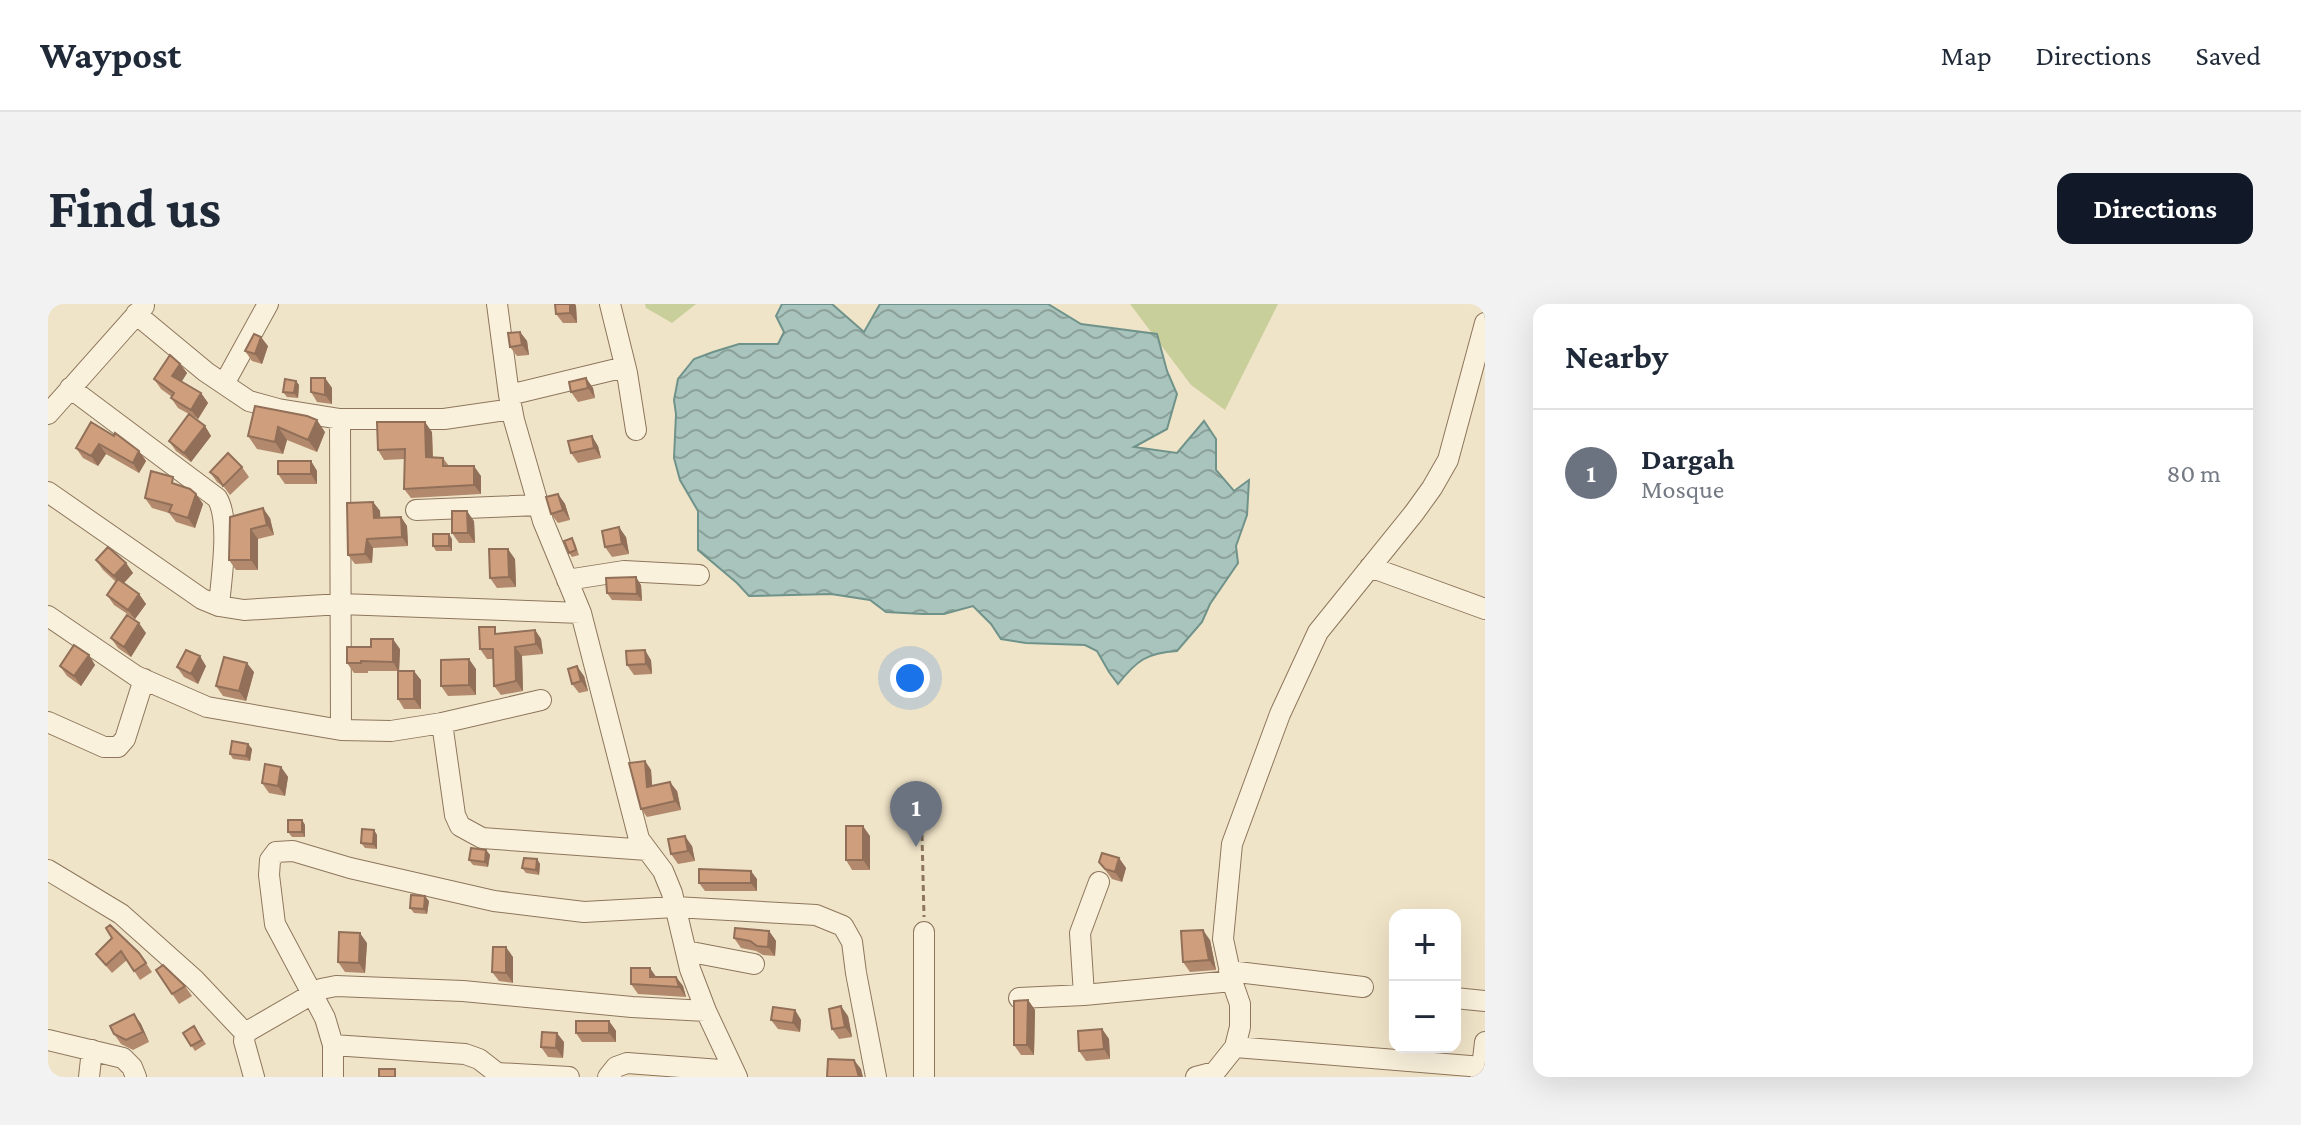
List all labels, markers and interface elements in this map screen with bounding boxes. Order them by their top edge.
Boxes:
text: Waypost [40,34,181,76]
text: Map [1941,40,1992,71]
text: Directions [2036,40,2151,71]
text: Saved [2195,40,2261,71]
button: Directions [2057,173,2253,244]
text: Find us [48,177,221,239]
text: Nearby [1565,338,1668,375]
text: Dargah [1641,442,1735,475]
text: 1 [1586,459,1596,488]
text: 80 m [2167,459,2221,488]
text: Mosque [1641,475,1724,504]
your location [890,658,930,698]
pin: 1 [890,781,942,847]
map controls [1389,909,1461,1053]
button: + [1389,909,1461,981]
button: − [1389,981,1461,1053]

